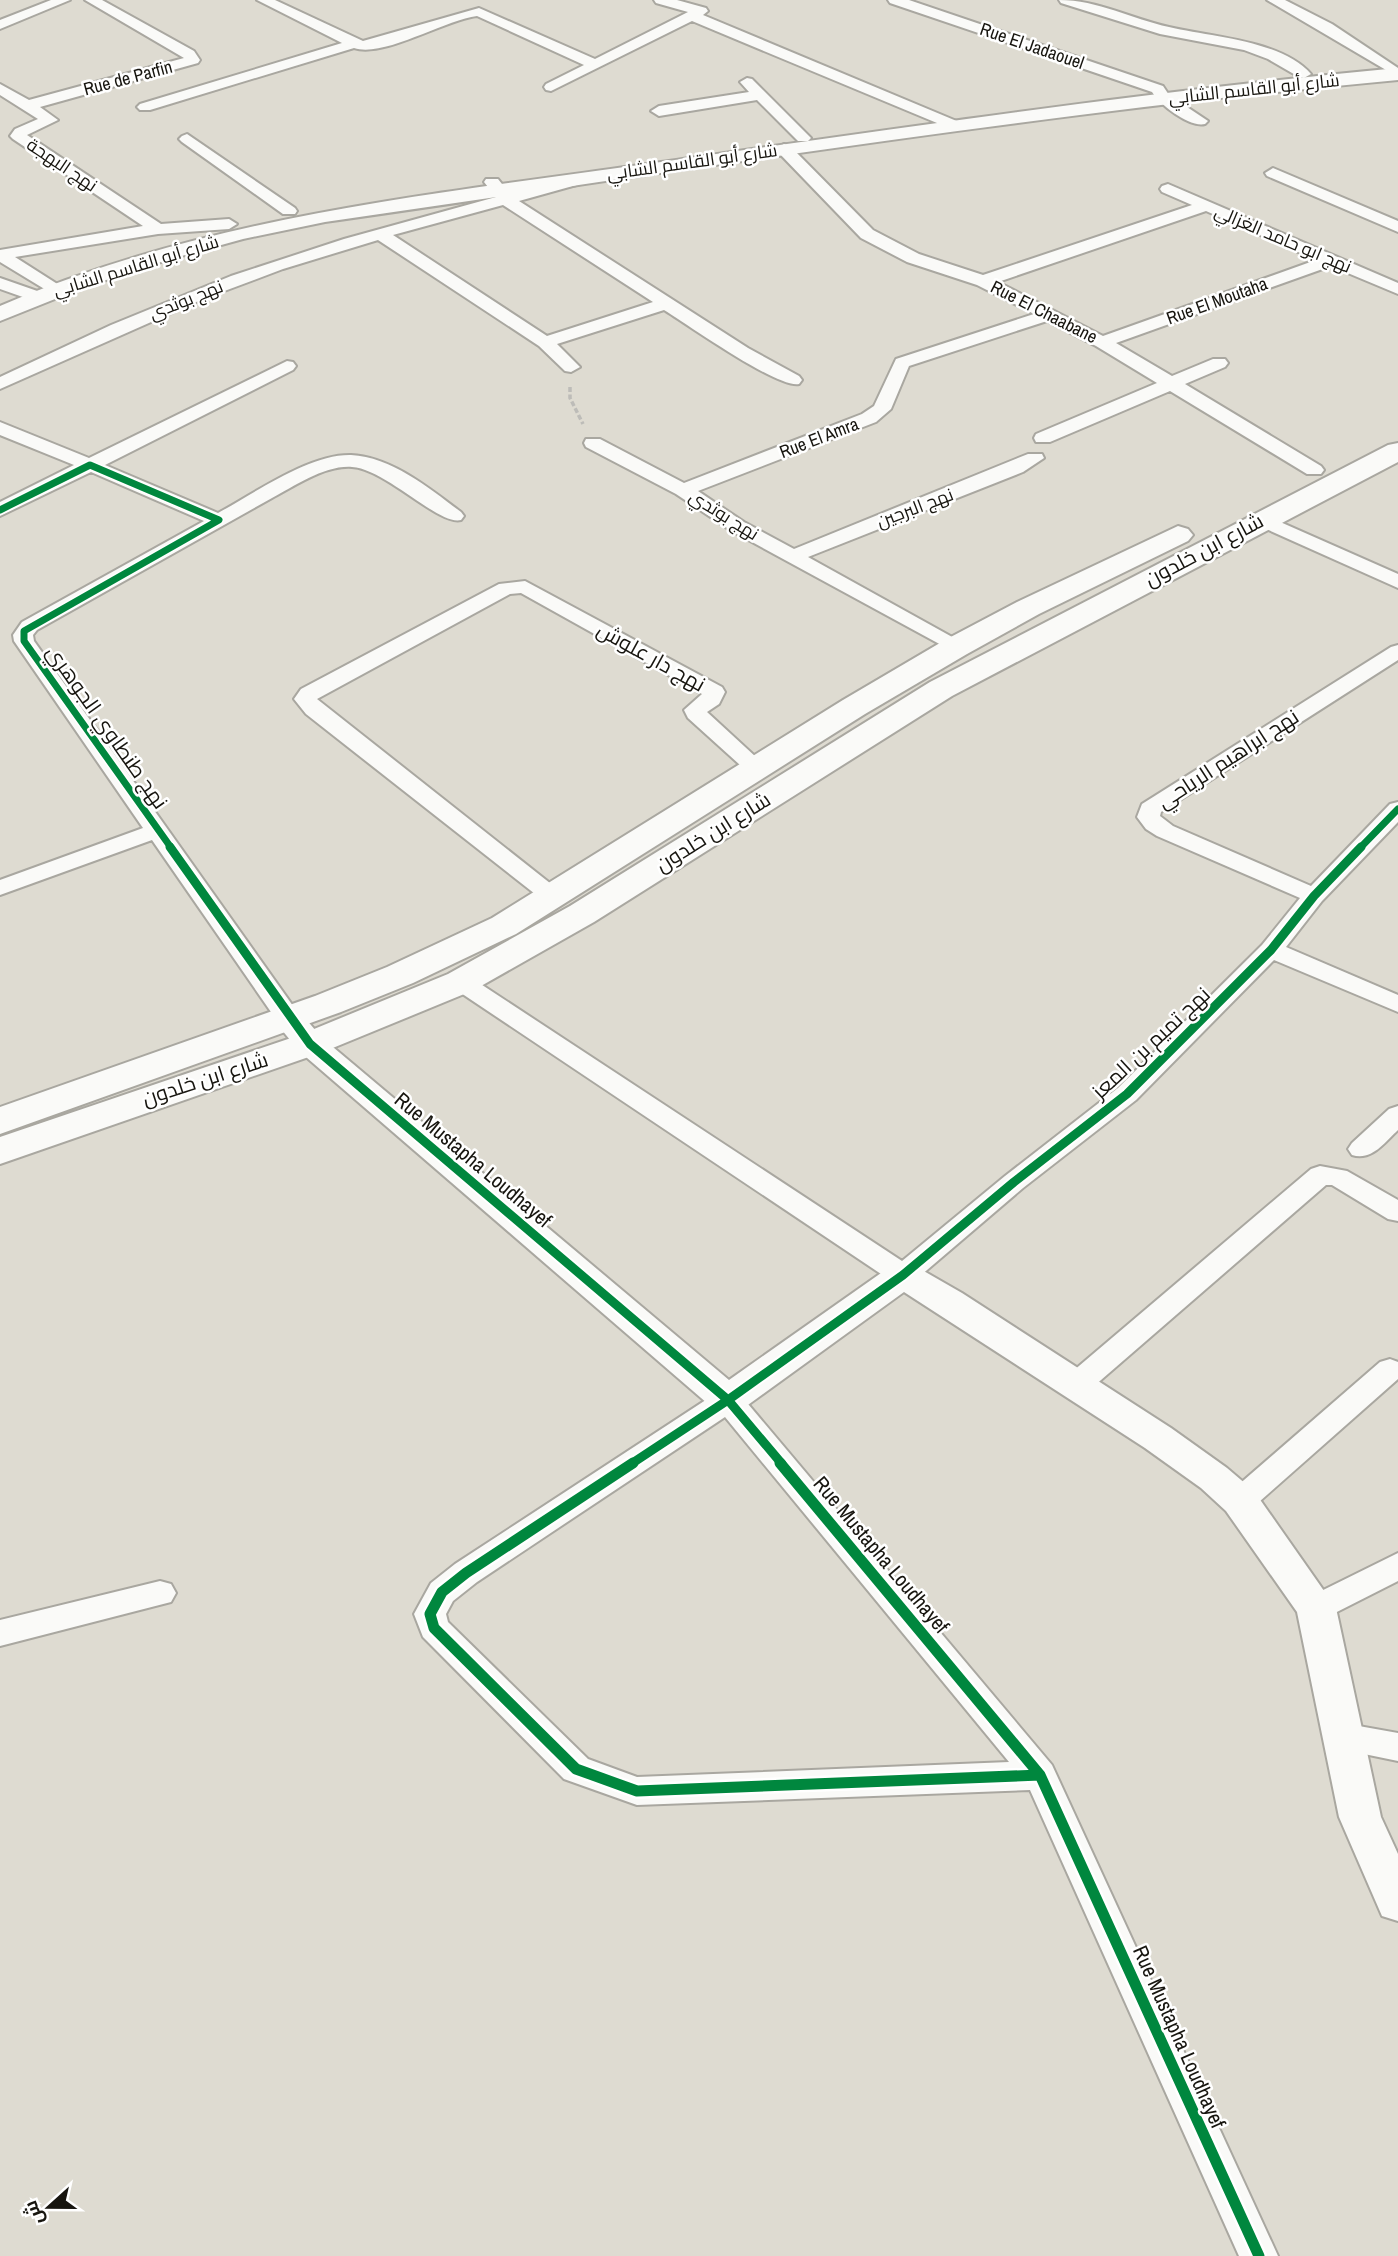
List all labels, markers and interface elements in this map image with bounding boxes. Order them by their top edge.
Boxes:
street label: Rue El Jadaouel [977,16,1087,75]
street label: Rue de Parfin [81,54,175,101]
street label: شارع أبو القاسم الشابي [1167,67,1341,112]
street label: نهج البهجة [22,132,103,197]
street label: شارع أبو القاسم الشابي [605,137,779,188]
street label: نهج ابو حامد الغزالي [1210,198,1356,281]
street label: شارع أبو القاسم الشابي [50,228,222,305]
street label: Rue El Moutaha [1163,271,1271,330]
street label: نهج بوثدي [145,273,227,328]
street label: Rue El Chaabane [987,274,1102,349]
street label: Rue El Amra [776,411,862,464]
street label: نهج البرجين [873,481,957,534]
street label: نهج بوثدي [684,483,764,548]
street label: شارع ابن خلدون [1139,506,1268,593]
street label: نهج دار علوش [592,615,711,698]
street label: نهج طنطاوي الجوهري [38,639,175,816]
street label: نهج ابراهيم الرياحي [1151,702,1305,817]
street label: شارع ابن خلدون [650,785,776,879]
street label: نهج تميم بن المعز [1084,980,1216,1106]
street label: شارع ابن خلدون [138,1044,272,1113]
street label: Rue Mustapha Loudhayef [388,1085,558,1234]
street label: Rue Mustapha Loudhayef [807,1470,956,1640]
street label: Rue Mustapha Loudhayef [1126,1941,1233,2133]
north arrow [14,2172,84,2242]
text: ش [17,2197,50,2229]

